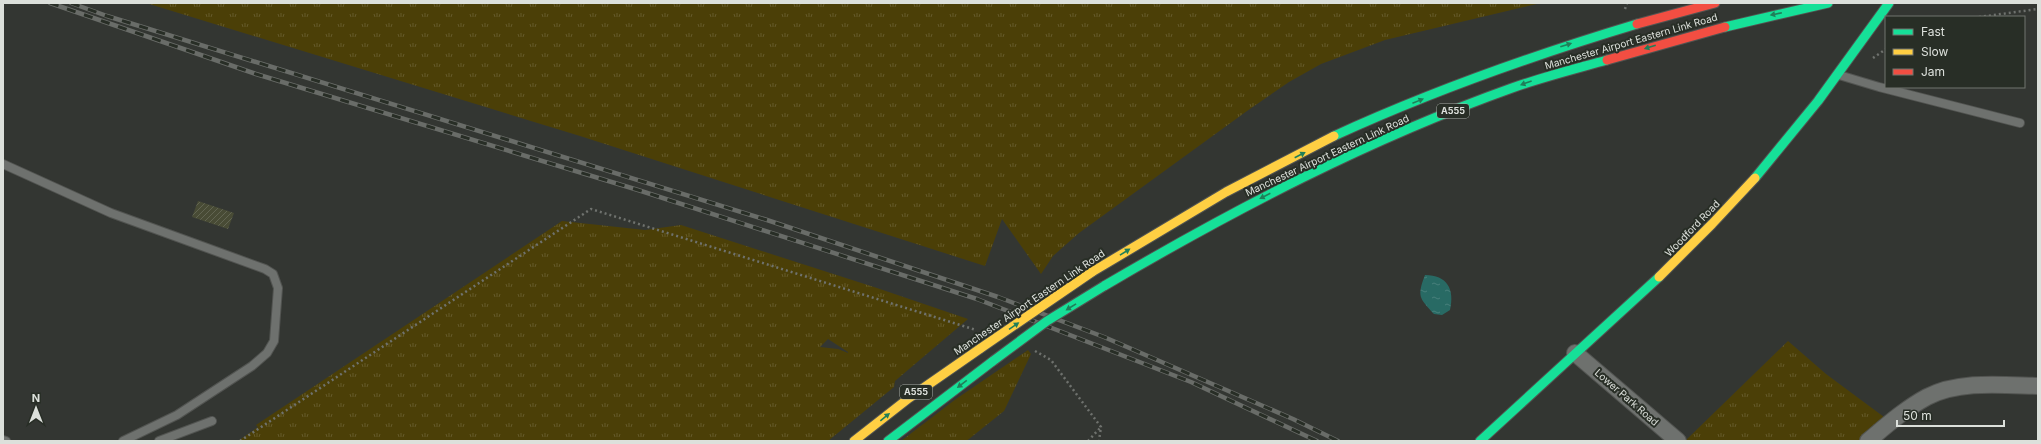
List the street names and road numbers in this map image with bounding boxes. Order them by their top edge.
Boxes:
street label: Manchester Airport Eastern Link Road [1543,11,1719,71]
road number: A555 [1437,104,1469,118]
street label: Manchester Airport Eastern Link Road [1243,112,1411,198]
street label: Woodford Road [1662,197,1722,259]
street label: Manchester Airport Eastern Link Road [951,247,1107,357]
street label: Lower Park Road [1593,366,1661,428]
road number: A555 [900,385,932,399]

